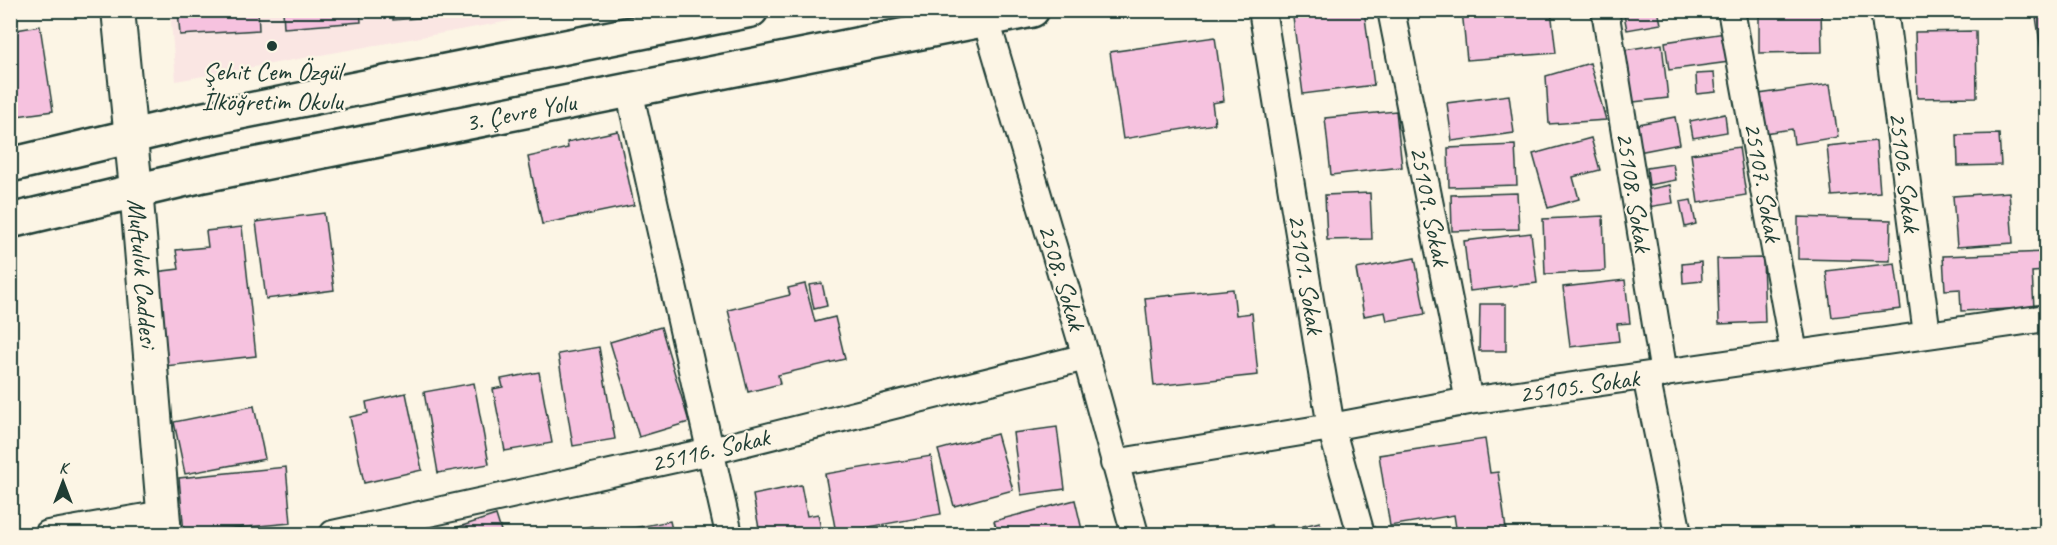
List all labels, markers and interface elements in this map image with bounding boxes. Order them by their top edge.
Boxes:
marker: Şehit Cem Özgül İlköğretim Okulu [265,39,279,53]
place label: Şehit Cem Özgül İlköğretim Okulu [201,55,346,118]
street label: 3. Çevre Yolu [462,84,580,139]
street label: 25106. Sokak [1881,110,1929,236]
street label: 25107. Sokak [1736,120,1790,246]
street label: 25108. Sokak [1608,130,1660,256]
street label: 25109. Sokak [1402,144,1458,270]
street label: Muftuluk Caddesi [120,197,166,352]
street label: 25101. Sokak [1280,212,1332,338]
street label: 2508. Sokak [1030,220,1094,335]
street label: 25105. Sokak [1517,361,1643,411]
street label: 25116. Sokak [647,420,774,480]
north arrow [33,452,93,512]
text: K [59,458,71,478]

